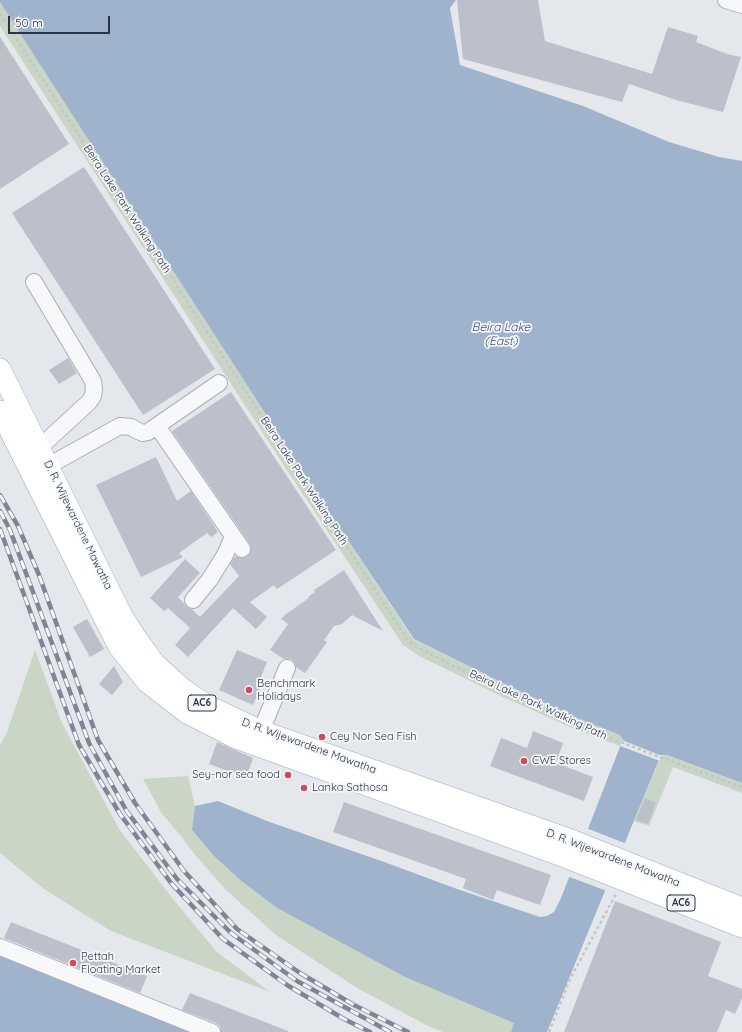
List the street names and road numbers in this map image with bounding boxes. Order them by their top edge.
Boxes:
street label: Beira Lake Park Walking Path [80,142,174,276]
street label: Beira Lake Park Walking Path [257,414,351,548]
street label: D. R. Wijewardene Mawatha [41,458,115,592]
street label: Beira Lake Park Walking Path [467,667,609,743]
road number: AC6 [188,695,216,711]
street label: D. R. Wijewardene Mawatha [240,715,378,777]
street label: D. R. Wijewardene Mawatha [544,826,682,890]
road number: AC6 [667,895,695,911]

